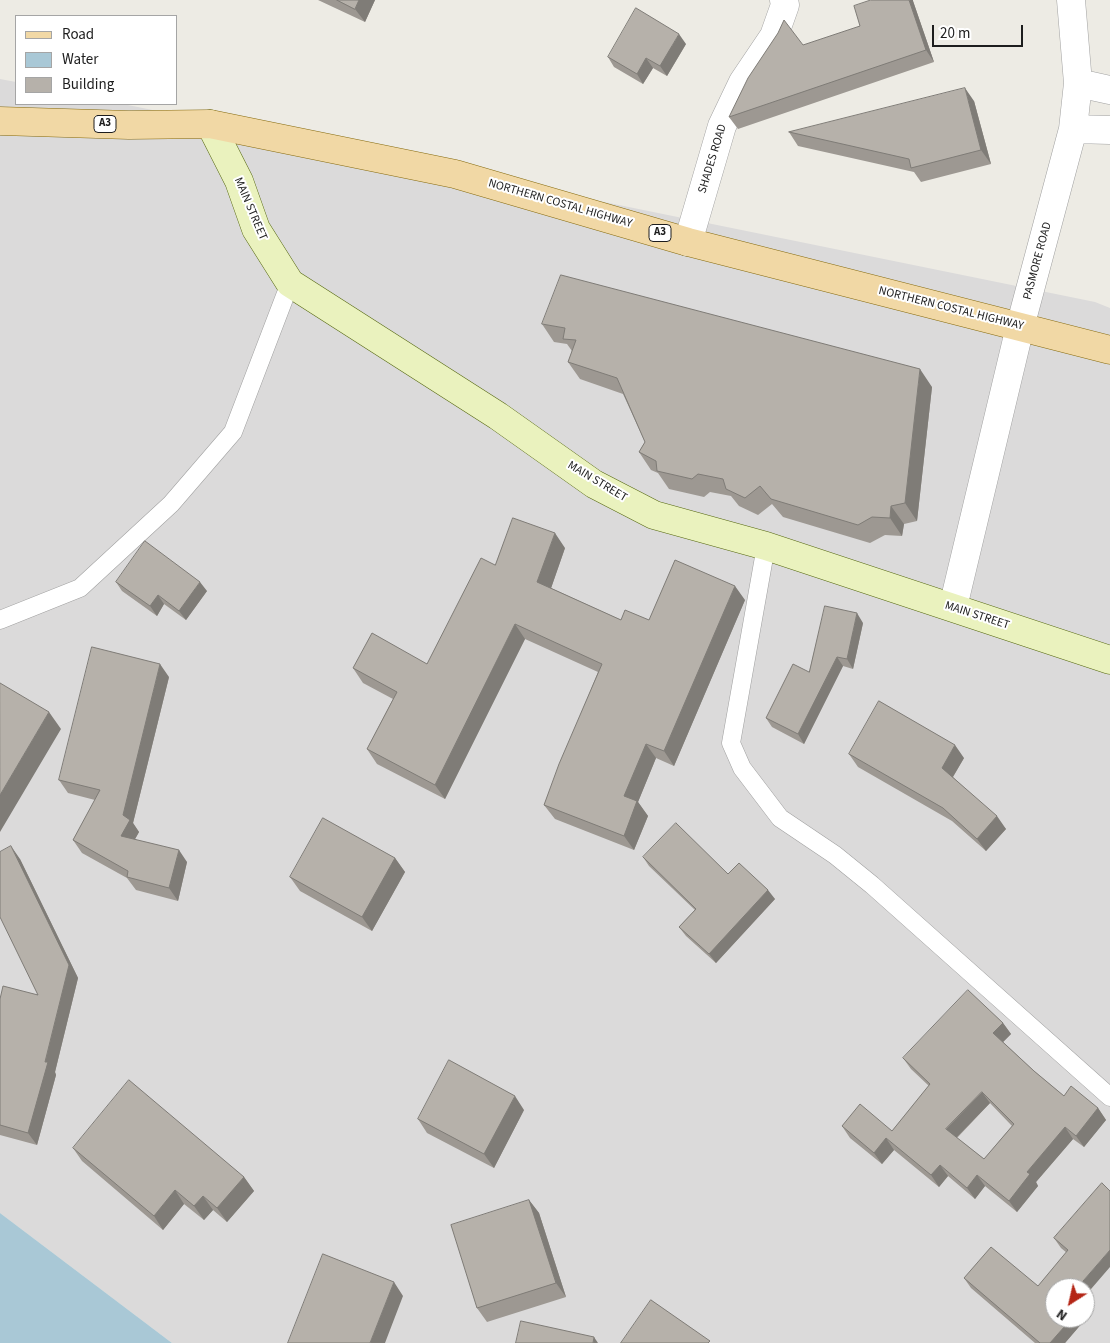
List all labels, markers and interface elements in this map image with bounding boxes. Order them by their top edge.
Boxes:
legend [15,15,178,105]
scale bar [935,15,1026,47]
text: 20 m [940,23,970,44]
text: Road [62,24,94,45]
text: Water [62,49,98,70]
text: Building [62,74,114,95]
road number: A3 [94,116,116,132]
street label: SHADES ROAD [696,123,730,195]
street label: MAIN STREET [230,175,270,243]
street label: NORTHERN COSTAL HIGHWAY [486,177,634,231]
street label: PASMORE ROAD [1021,221,1055,301]
road number: A3 [649,224,671,242]
street label: NORTHERN COSTAL HIGHWAY [877,284,1025,334]
street label: MAIN STREET [565,459,629,505]
street label: MAIN STREET [943,599,1011,633]
north arrow [1045,1278,1095,1328]
text: N [1052,1304,1072,1325]

